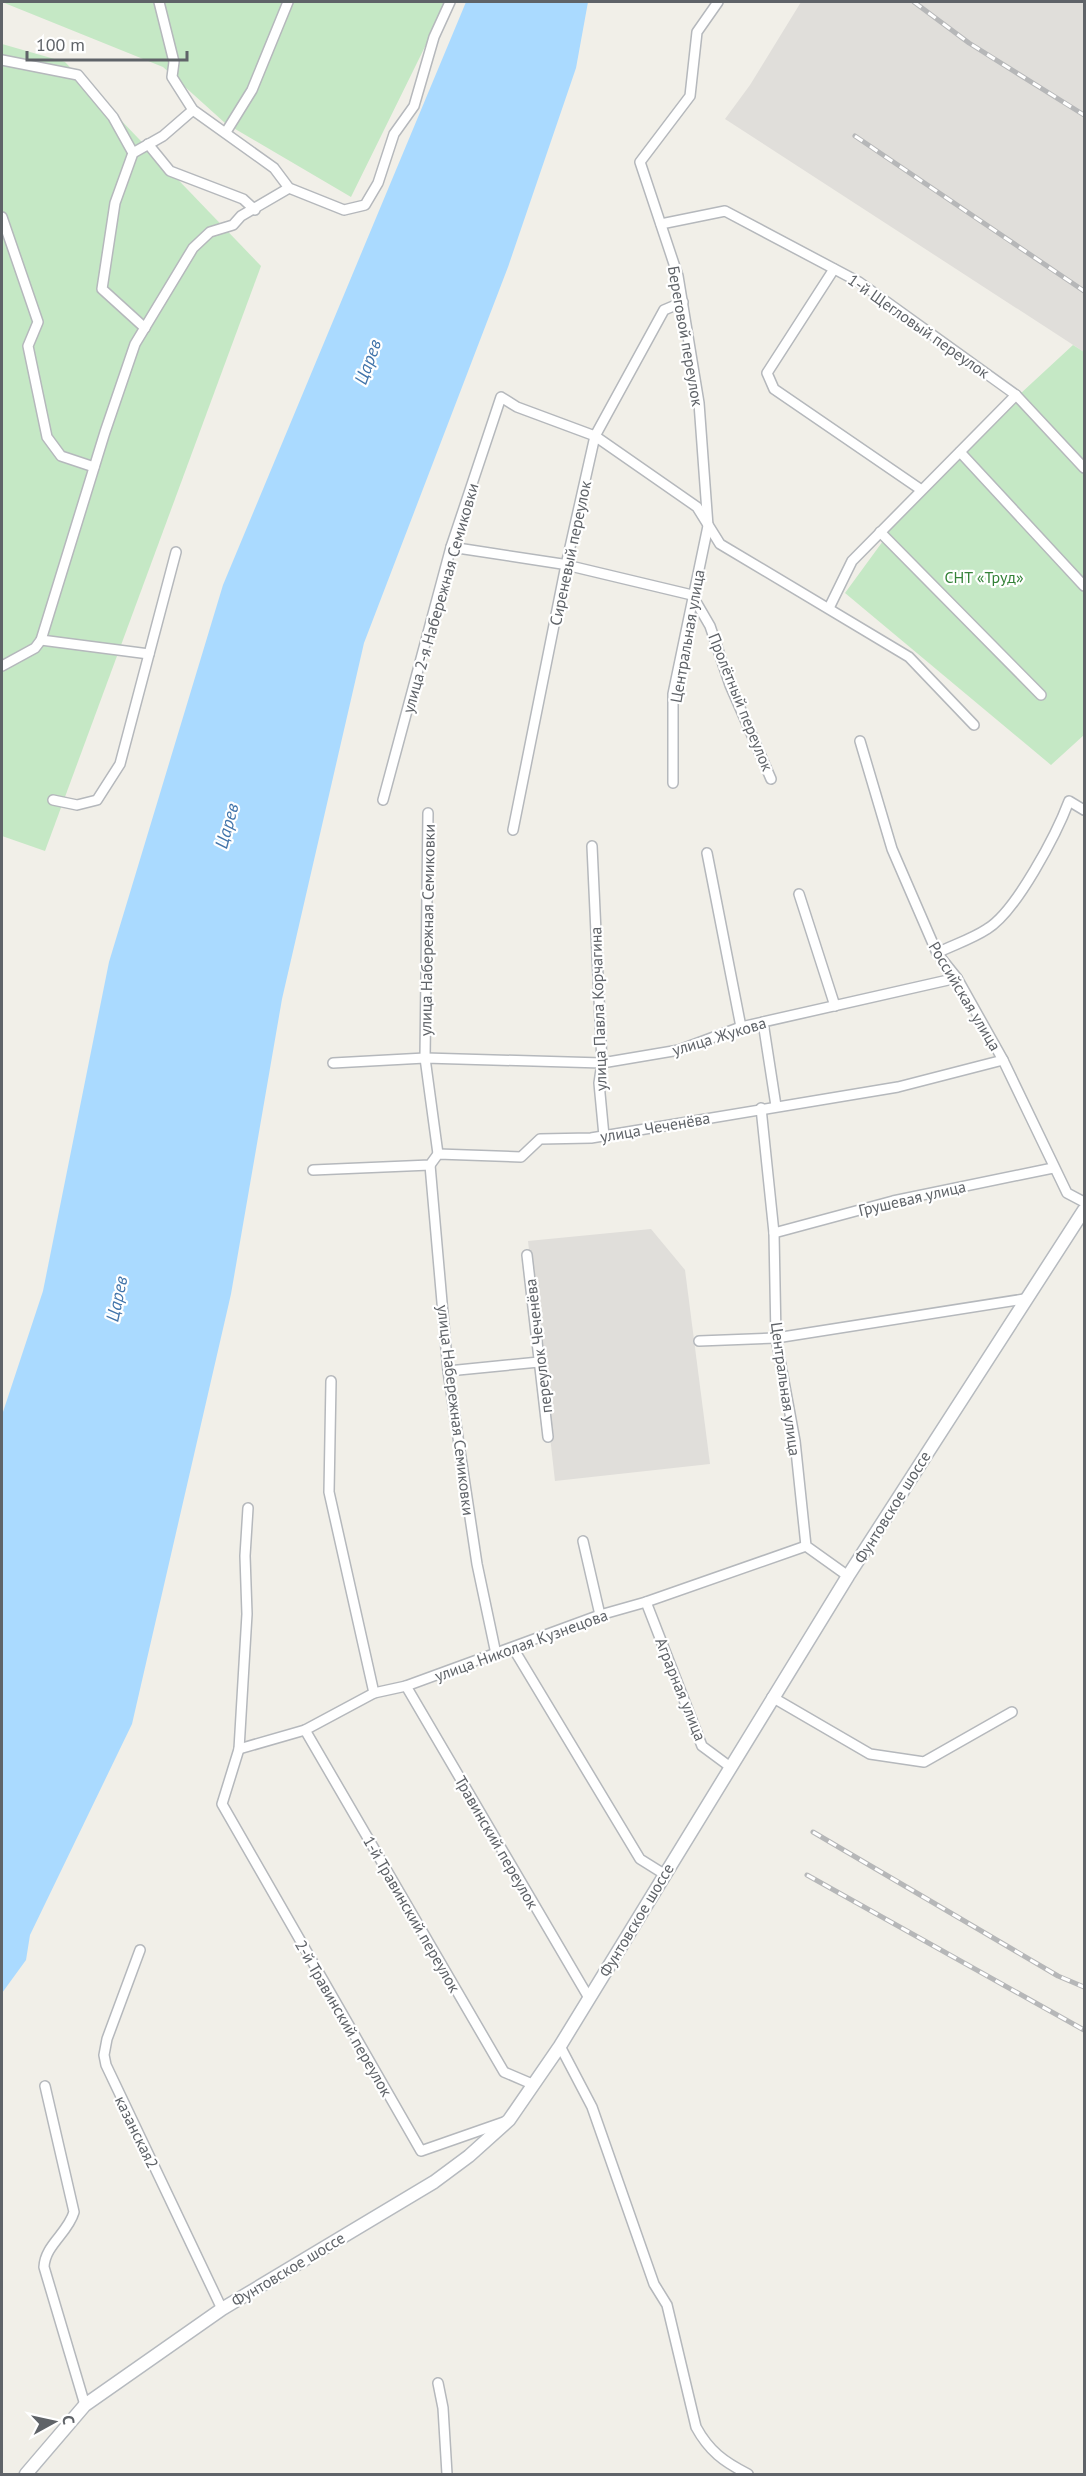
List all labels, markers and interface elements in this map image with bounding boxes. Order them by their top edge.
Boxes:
scale bar [27,24,188,62]
text: 100 m [36,33,85,56]
street label: Береговой переулок [664,264,708,408]
street label: 1-й Щегловый переулок [844,269,994,383]
water label: Царев [349,336,386,387]
street label: Сиреневый переулок [545,478,595,627]
street label: улица 2-я Набережная Семиковки [398,481,482,715]
park label: СНТ «Труд» [944,567,1024,587]
street label: Центральная улица [665,568,709,704]
street label: Пролётный переулок [704,630,778,774]
water label: Царев [209,801,244,851]
street label: улица Набережная Семиковки [415,824,439,1036]
street label: улица Павла Корчагина [585,926,611,1092]
street label: Российская улица [925,938,1005,1054]
street label: улица Жукова [670,1012,768,1060]
street label: улица Чеченёва [598,1107,712,1147]
street label: Грушевая улица [856,1176,968,1220]
water label: Царев [100,1274,133,1324]
street label: переулок Чеченёва [520,1278,556,1414]
street label: улица Набережная Семиковки [433,1303,479,1517]
street label: Центральная улица [767,1321,805,1457]
street label: Фунтовское шоссе [849,1447,935,1567]
street label: улица Николая Кузнецова [432,1604,610,1686]
street label: Аграрная улица [651,1634,711,1744]
street label: Травинский переулок [451,1772,543,1912]
street label: 1-й Травинский переулок [359,1832,465,1996]
street label: Фунтовское шоссе [594,1860,678,1980]
street label: 2-й Травинский переулок [291,1936,397,2100]
street label: казанская2 [111,2092,163,2172]
street label: Фунтовское шоссе [228,2227,348,2311]
north arrow [24,2392,84,2452]
text: С [58,2414,79,2426]

